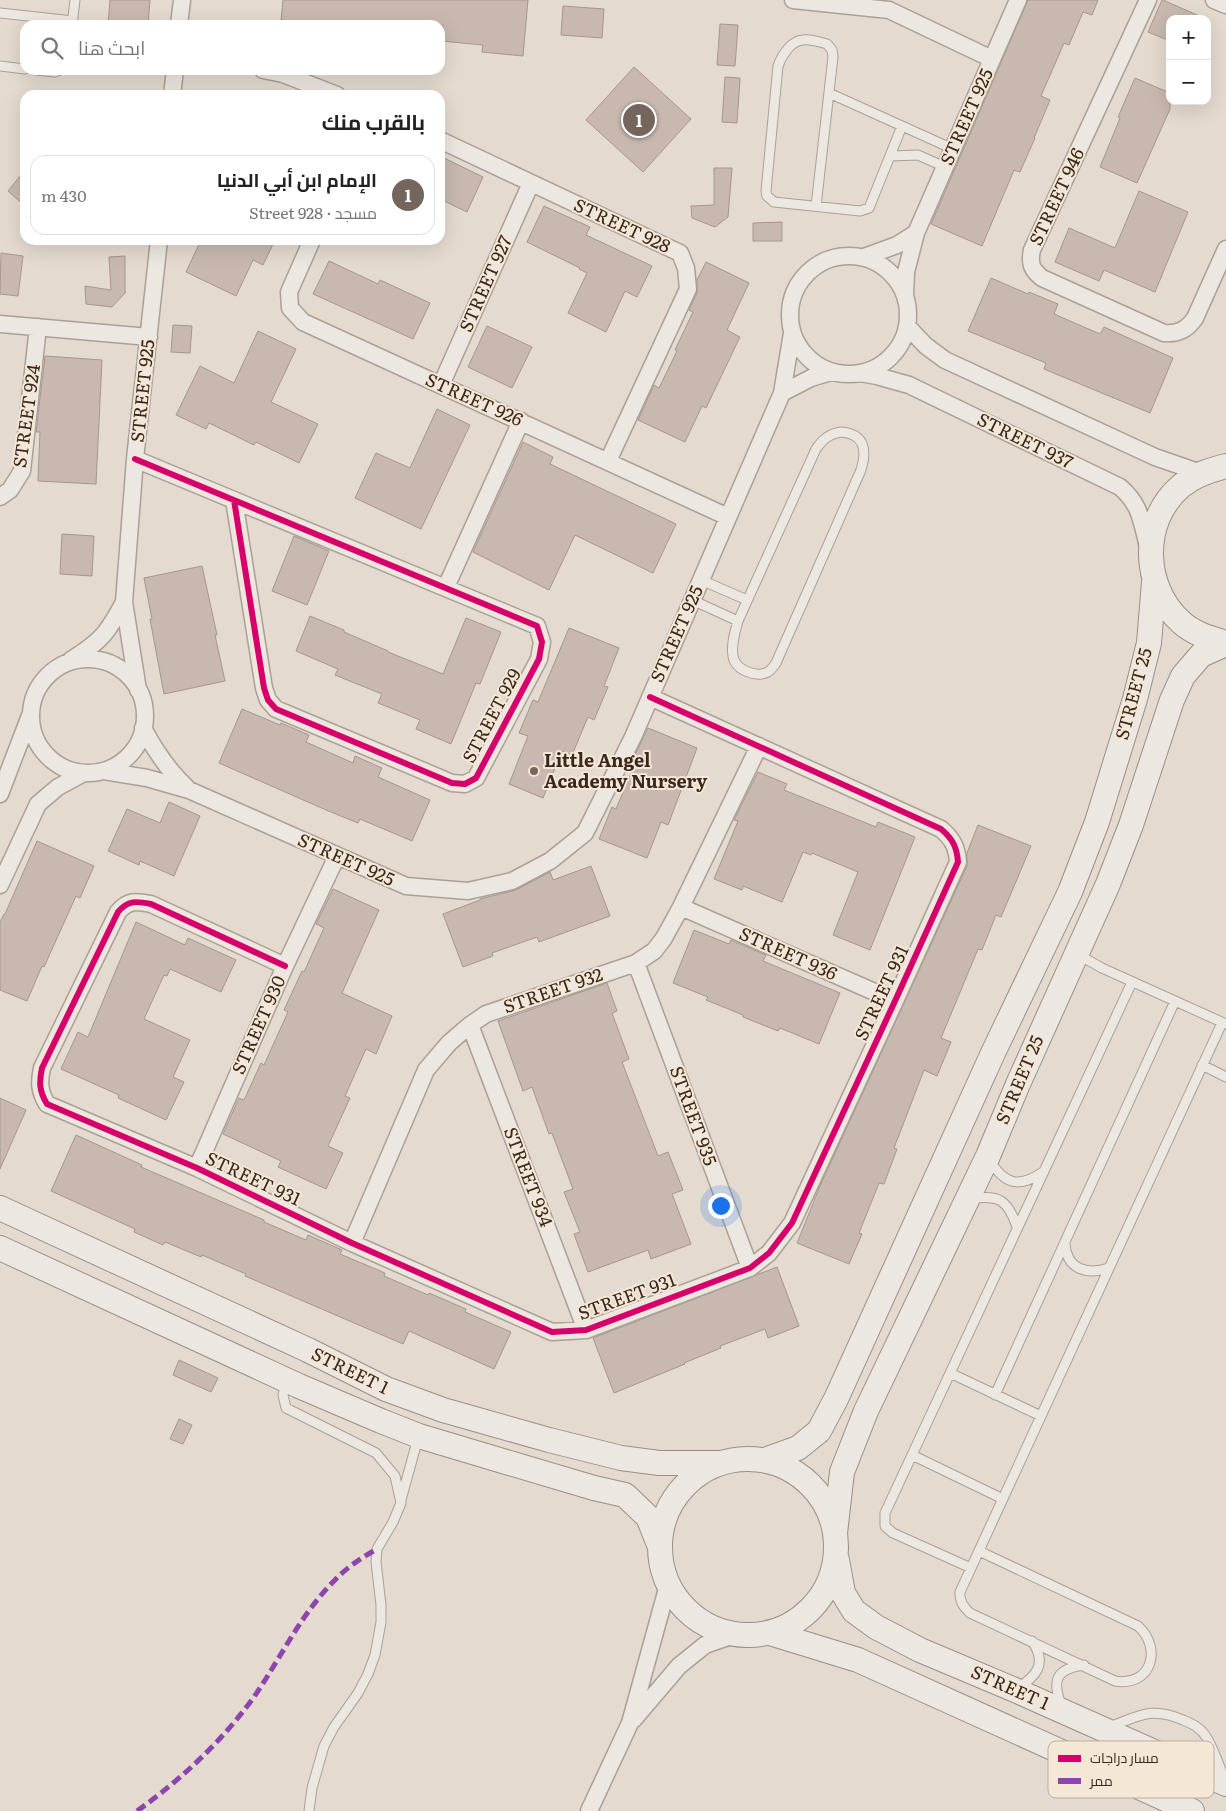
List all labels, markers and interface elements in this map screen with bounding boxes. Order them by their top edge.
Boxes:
map controls [1166,15,1211,105]
button: + [1166,15,1211,60]
search box [20,20,445,75]
text: ابحث هنا [78,33,145,61]
icon: search [38,34,66,62]
button: − [1166,60,1211,105]
street label: STREET 925 [932,64,999,169]
pin: 1 [623,101,655,139]
text: بالقرب منك [322,105,425,136]
street label: STREET 946 [1021,143,1090,250]
text: الإمام ابن أبي الدنيا [217,165,377,193]
text: 430 m [41,183,86,207]
text: 1 [405,183,411,207]
street label: STREET 928 [570,190,676,259]
text: مسجد · Street 928 [249,200,377,224]
street label: STREET 927 [451,231,518,336]
street label: STREET 925 [123,338,160,444]
street label: STREET 924 [5,362,46,469]
street label: STREET 926 [422,365,528,432]
street label: STREET 937 [973,405,1078,475]
street label: STREET 925 [642,581,709,686]
street label: STREET 25 [1107,645,1158,743]
street label: STREET 929 [454,663,527,767]
place label: Little Angel Academy Nursery [544,746,707,794]
marker: Little Angel Academy Nursery [528,765,540,777]
street label: STREET 925 [294,825,399,892]
street label: STREET 936 [735,919,842,986]
street label: STREET 931 [847,940,915,1045]
street label: STREET 932 [499,960,606,1019]
street label: STREET 930 [224,971,291,1078]
street label: STREET 25 [988,1031,1049,1128]
street label: STREET 935 [664,1062,725,1169]
street label: STREET 934 [498,1123,561,1230]
street label: STREET 931 [201,1144,306,1212]
your location [708,1193,734,1219]
street label: STREET 931 [574,1265,679,1326]
street label: STREET 1 [307,1339,394,1400]
street label: STREET 1 [967,1657,1054,1716]
legend [1048,1741,1214,1798]
text: مسار دراجات [1090,1747,1159,1767]
text: ممر [1089,1770,1113,1790]

